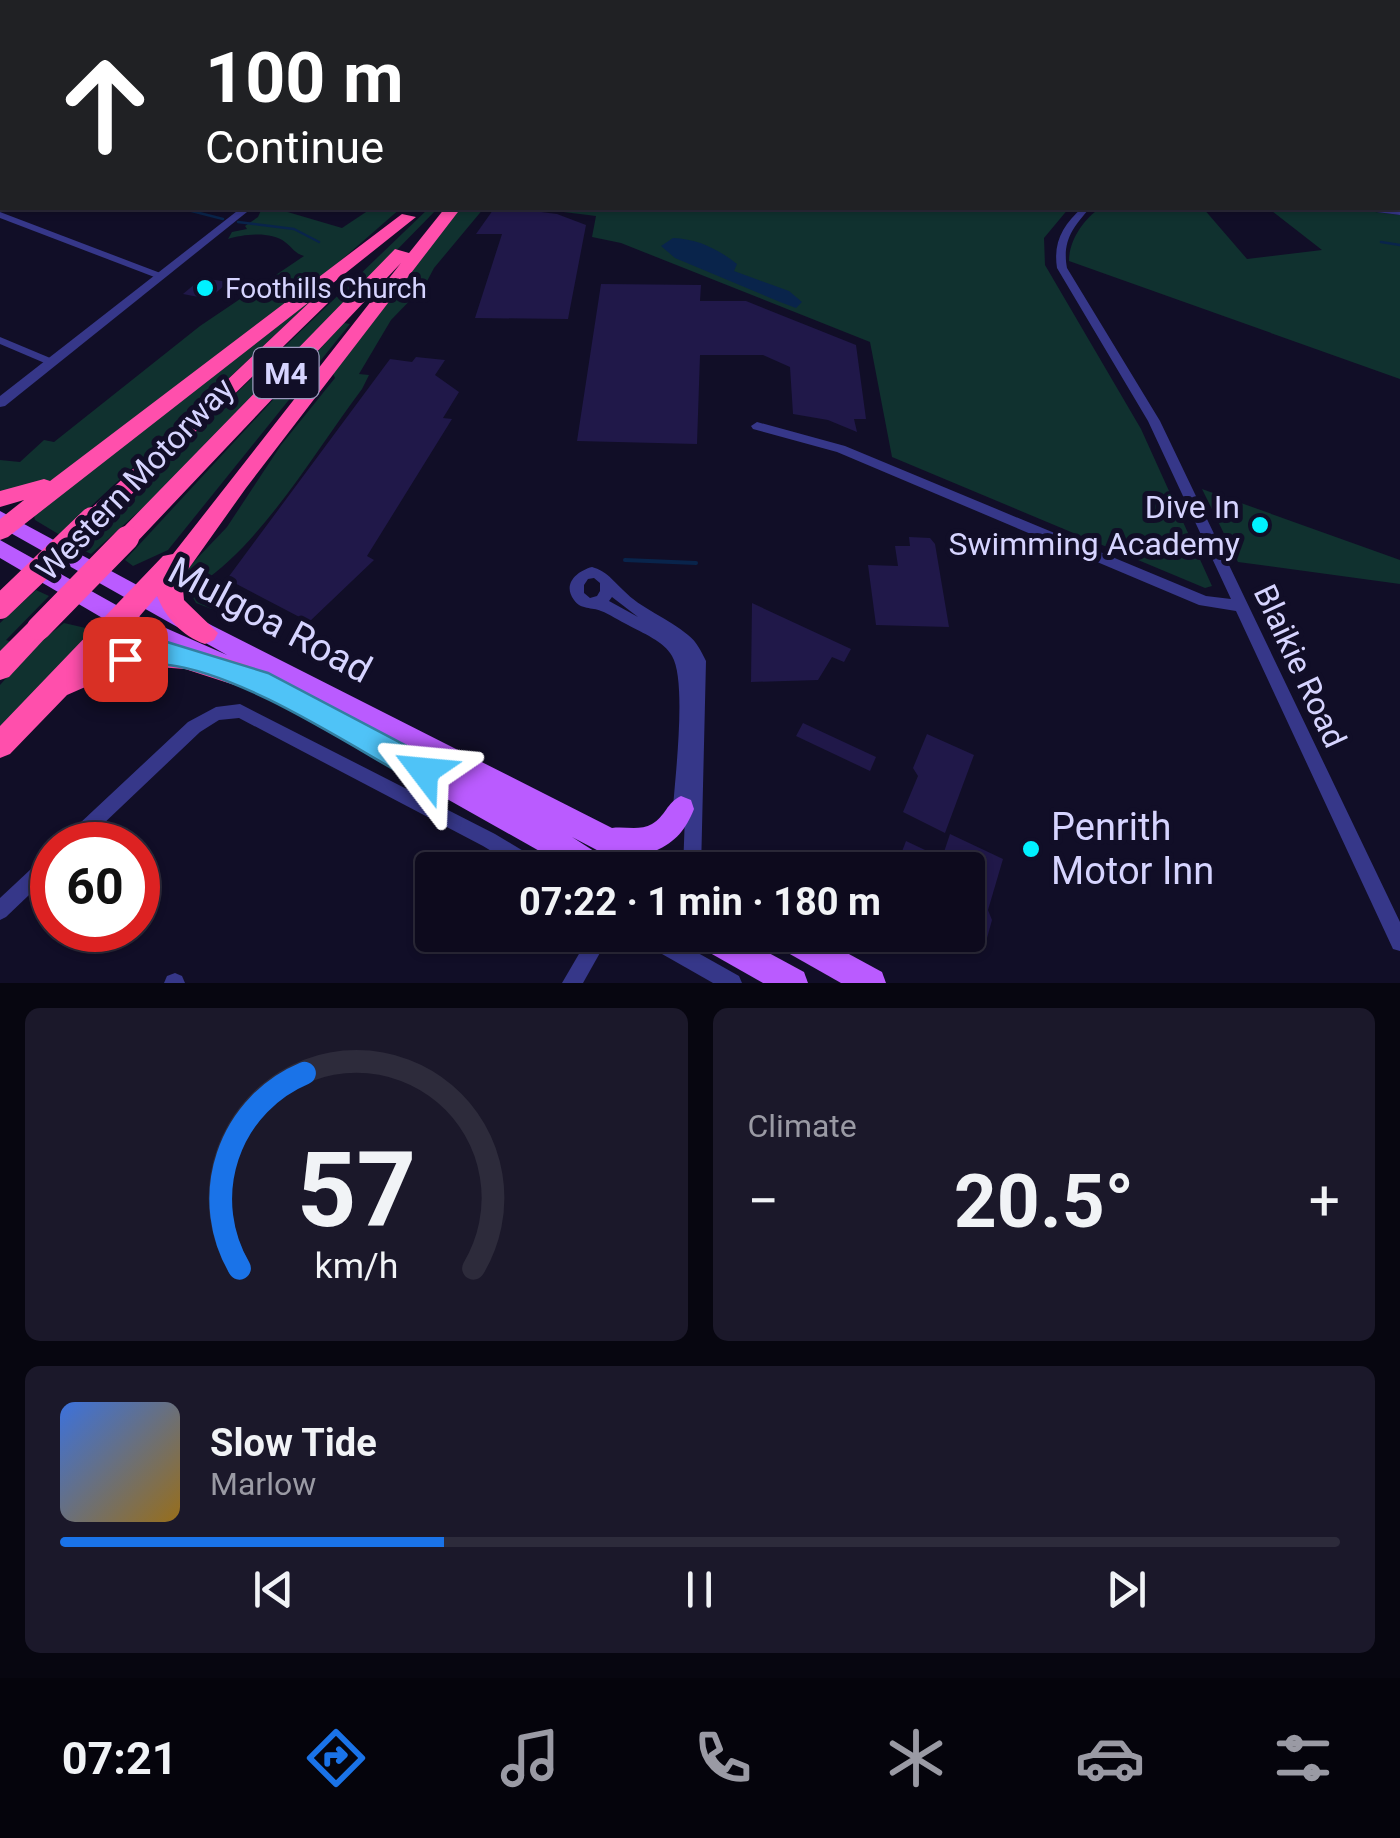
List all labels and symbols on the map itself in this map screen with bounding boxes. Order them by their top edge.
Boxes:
place label: Foothills Church [225,272,427,305]
marker: Foothills Church [194,277,216,299]
road number: M4 [254,348,318,398]
street label: Western Motorway [28,370,242,588]
place label: Dive In Swimming Academy [948,488,1240,563]
marker: Dive In Swimming Academy [1249,514,1271,536]
street label: Mulgoa Road [161,548,379,692]
street label: Blaikie Road [1246,579,1354,753]
pin [83,617,168,702]
position arrow [372,719,476,823]
place label: Penrith Motor Inn [1051,805,1214,893]
speed limit sign: 60 [30,822,160,952]
marker: Penrith Motor Inn [1020,838,1042,860]

